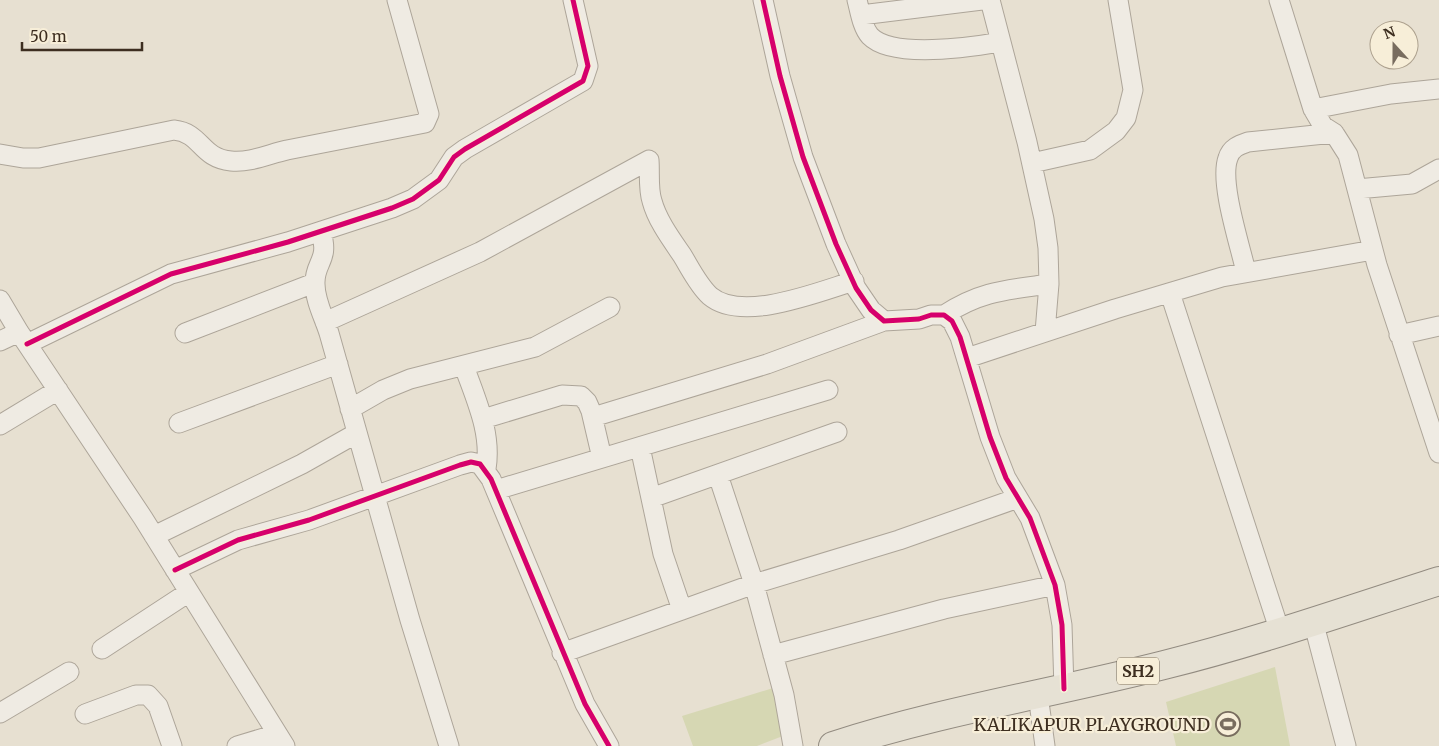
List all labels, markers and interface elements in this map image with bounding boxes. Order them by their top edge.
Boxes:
scale bar [22,20,142,52]
north arrow [1369,20,1419,70]
text: N [1381,22,1398,43]
text: 50 m [30,27,67,46]
road number: SH2 [1117,658,1159,684]
sports icon: KALIKAPUR PLAYGROUND [1215,711,1241,737]
place label: KALIKAPUR PLAYGROUND [973,713,1210,736]

